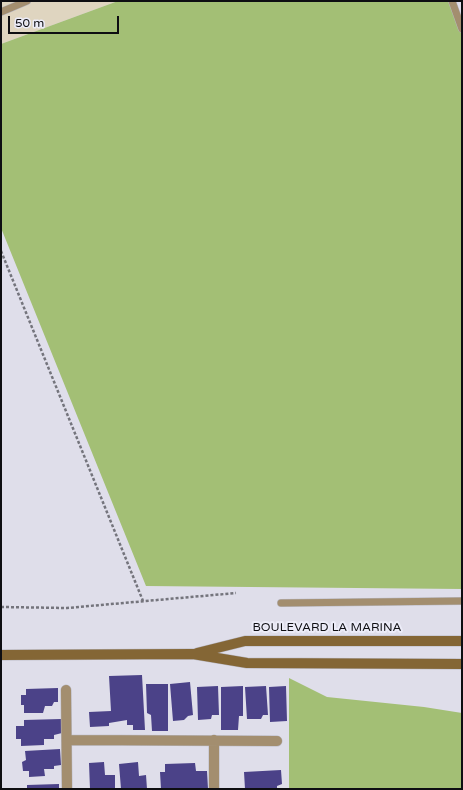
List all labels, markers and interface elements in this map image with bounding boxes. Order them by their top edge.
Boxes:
scale bar [10,8,121,34]
text: 50 m [15,16,44,30]
street label: BOULEVARD LA MARINA [253,621,401,635]

